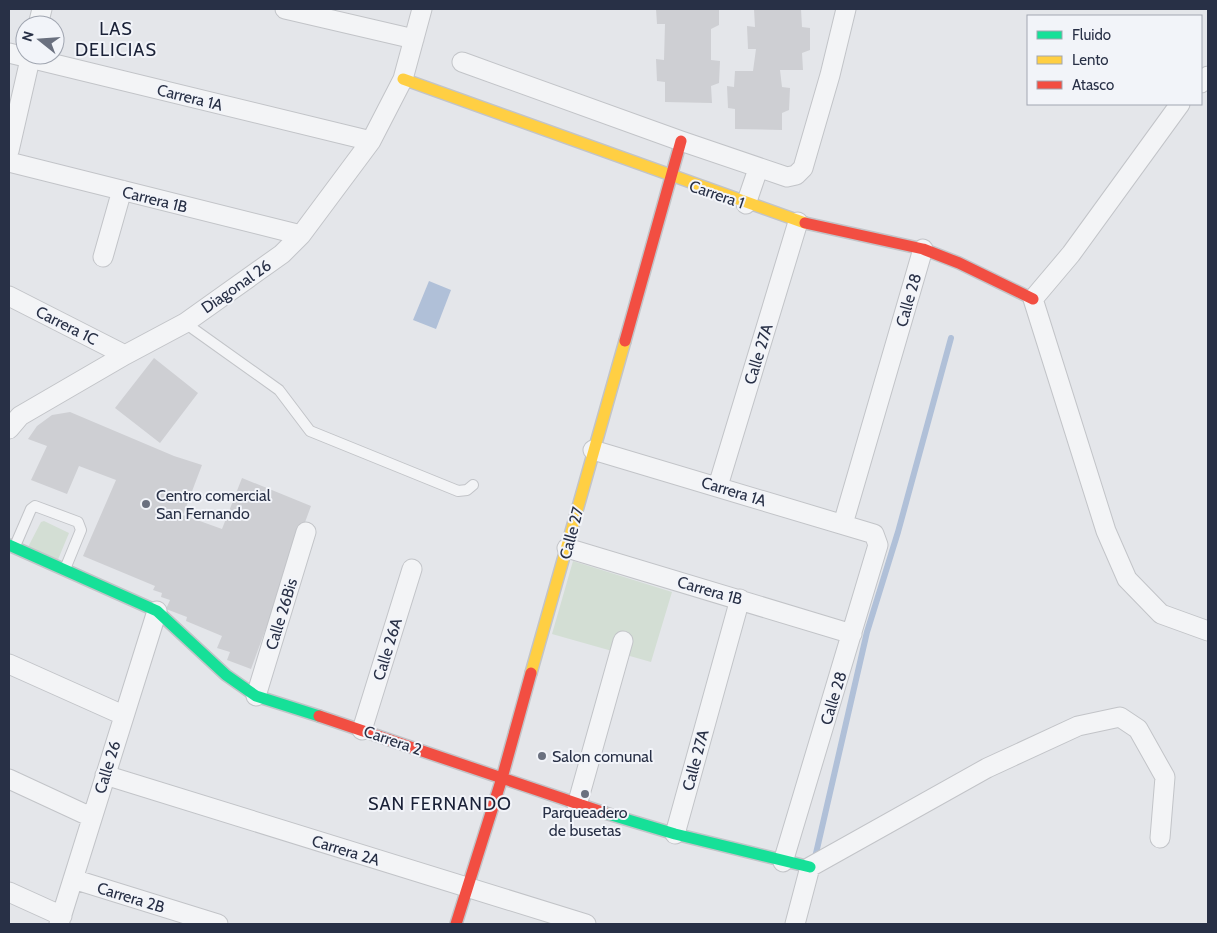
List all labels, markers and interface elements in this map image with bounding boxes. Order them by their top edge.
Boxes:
north arrow [15,15,65,65]
legend [1027,15,1202,105]
district label: LAS DELICIAS [75,18,157,61]
text: Fluido [1072,26,1111,44]
text: N [18,29,38,44]
text: Lento [1072,51,1109,69]
text: Atasco [1072,76,1114,94]
street label: Carrera 1A [155,80,225,115]
street label: Carrera 1 [687,176,747,213]
street label: Carrera 1B [120,182,190,217]
street label: Diagonal 26 [198,255,275,317]
street label: Calle 28 [892,271,925,329]
street label: Carrera 1C [33,302,101,349]
street label: Calle 27A [740,321,777,387]
street label: Carrera 1A [699,473,769,510]
place label: Centro comercial San Fernando [156,486,271,523]
marker: Centro comercial San Fernando [140,498,152,510]
street label: Calle 27 [555,505,588,561]
street label: Carrera 1B [675,572,745,609]
street label: Calle 26Bis [262,576,301,652]
street label: Calle 26A [369,616,406,683]
street label: Calle 28 [816,669,851,727]
street label: Carrera 2 [361,722,424,759]
street label: Calle 27A [678,727,713,793]
street label: Calle 26 [90,738,124,796]
place label: Salon comunal [552,747,653,766]
marker: Salon comunal [536,750,548,762]
marker: Parqueadero de busetas [579,788,591,800]
district label: SAN FERNANDO [368,793,512,815]
place label: Parqueadero de busetas [542,803,628,840]
street label: Carrera 2A [310,831,382,870]
street label: Carrera 2B [95,878,167,917]

